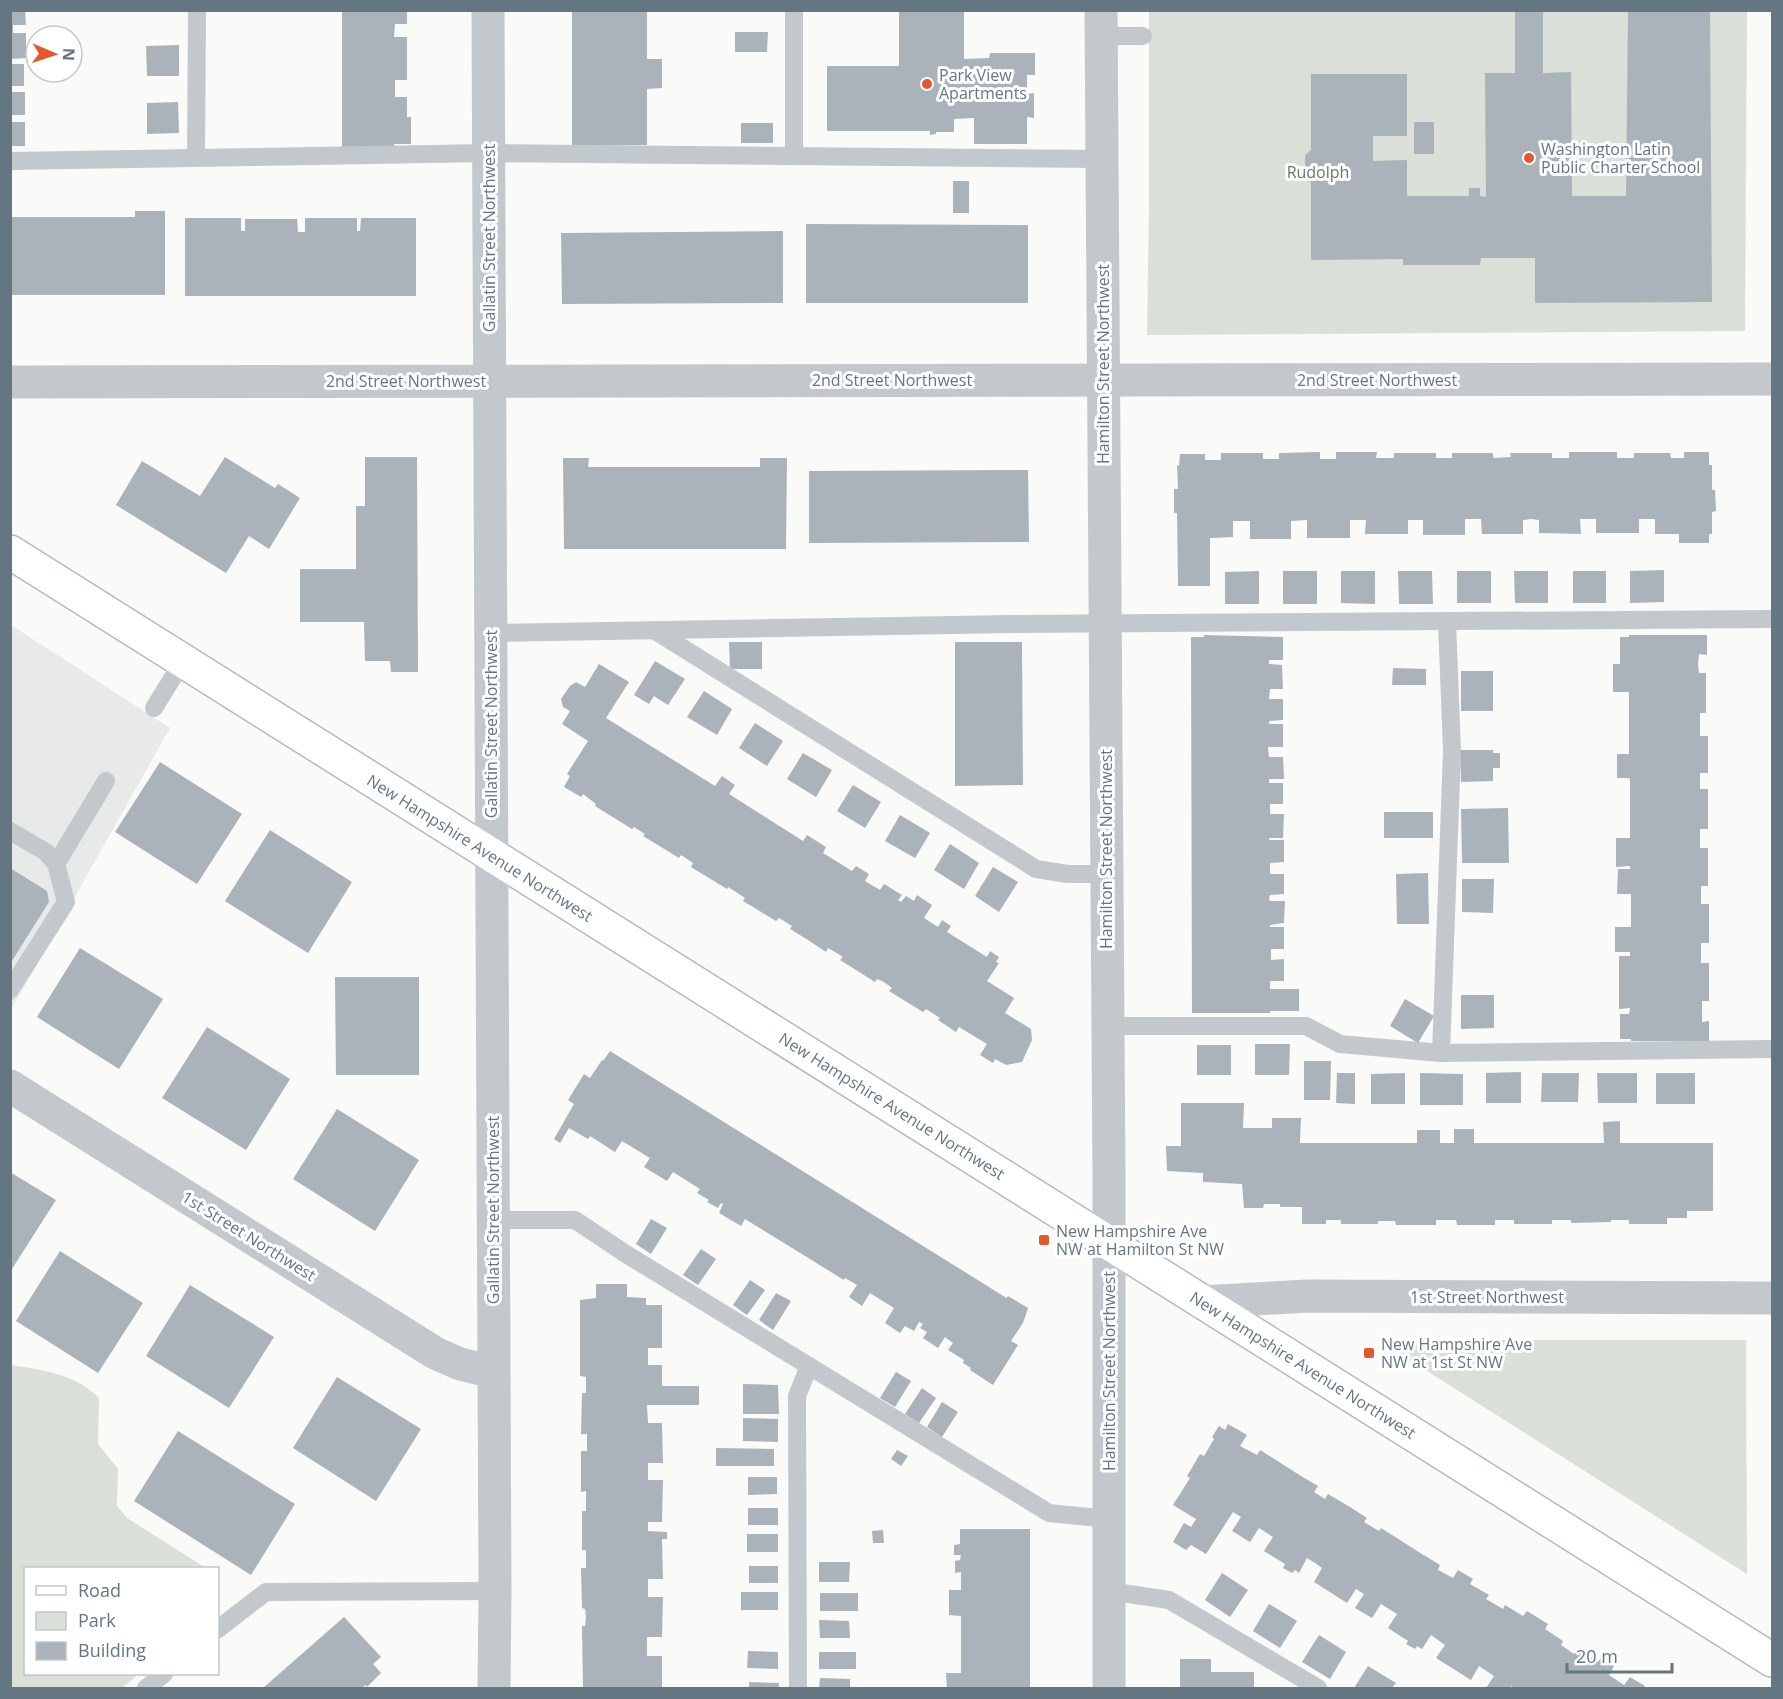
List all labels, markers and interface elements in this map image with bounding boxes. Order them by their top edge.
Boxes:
north arrow [24,24,84,84]
text: N [58,48,80,61]
place label: Park View Apartments [939,64,1027,104]
marker: Park View Apartments [920,77,934,91]
place label: Washington Latin Public Charter School [1541,138,1700,178]
street label: Gallatin Street Northwest [478,143,500,332]
marker: Washington Latin Public Charter School [1522,151,1536,165]
park label: Rudolph [1287,161,1349,183]
street label: Hamilton Street Northwest [1092,264,1114,464]
street label: 2nd Street Northwest [812,369,972,391]
street label: 2nd Street Northwest [1297,369,1457,391]
street label: 2nd Street Northwest [326,370,486,392]
street label: Gallatin Street Northwest [480,629,502,818]
street label: Hamilton Street Northwest [1095,749,1117,949]
street label: New Hampshire Avenue Northwest [363,769,597,927]
street label: New Hampshire Avenue Northwest [775,1027,1009,1185]
street label: Gallatin Street Northwest [482,1115,504,1304]
street label: 1st Street Northwest [178,1186,320,1286]
place label: New Hampshire Ave NW at Hamilton St NW [1056,1220,1224,1260]
marker: New Hampshire Ave NW at Hamilton St NW [1037,1233,1051,1247]
street label: Hamilton Street Northwest [1098,1271,1120,1471]
street label: New Hampshire Avenue Northwest [1186,1286,1420,1444]
street label: 1st Street Northwest [1410,1286,1564,1308]
place label: New Hampshire Ave NW at 1st St NW [1381,1333,1532,1373]
marker: New Hampshire Ave NW at 1st St NW [1362,1346,1376,1360]
legend [24,1567,219,1675]
text: Road [78,1578,121,1602]
text: Park [78,1608,116,1632]
scale bar [1567,1636,1672,1674]
text: Building [78,1638,146,1662]
text: 20 m [1576,1644,1618,1668]

